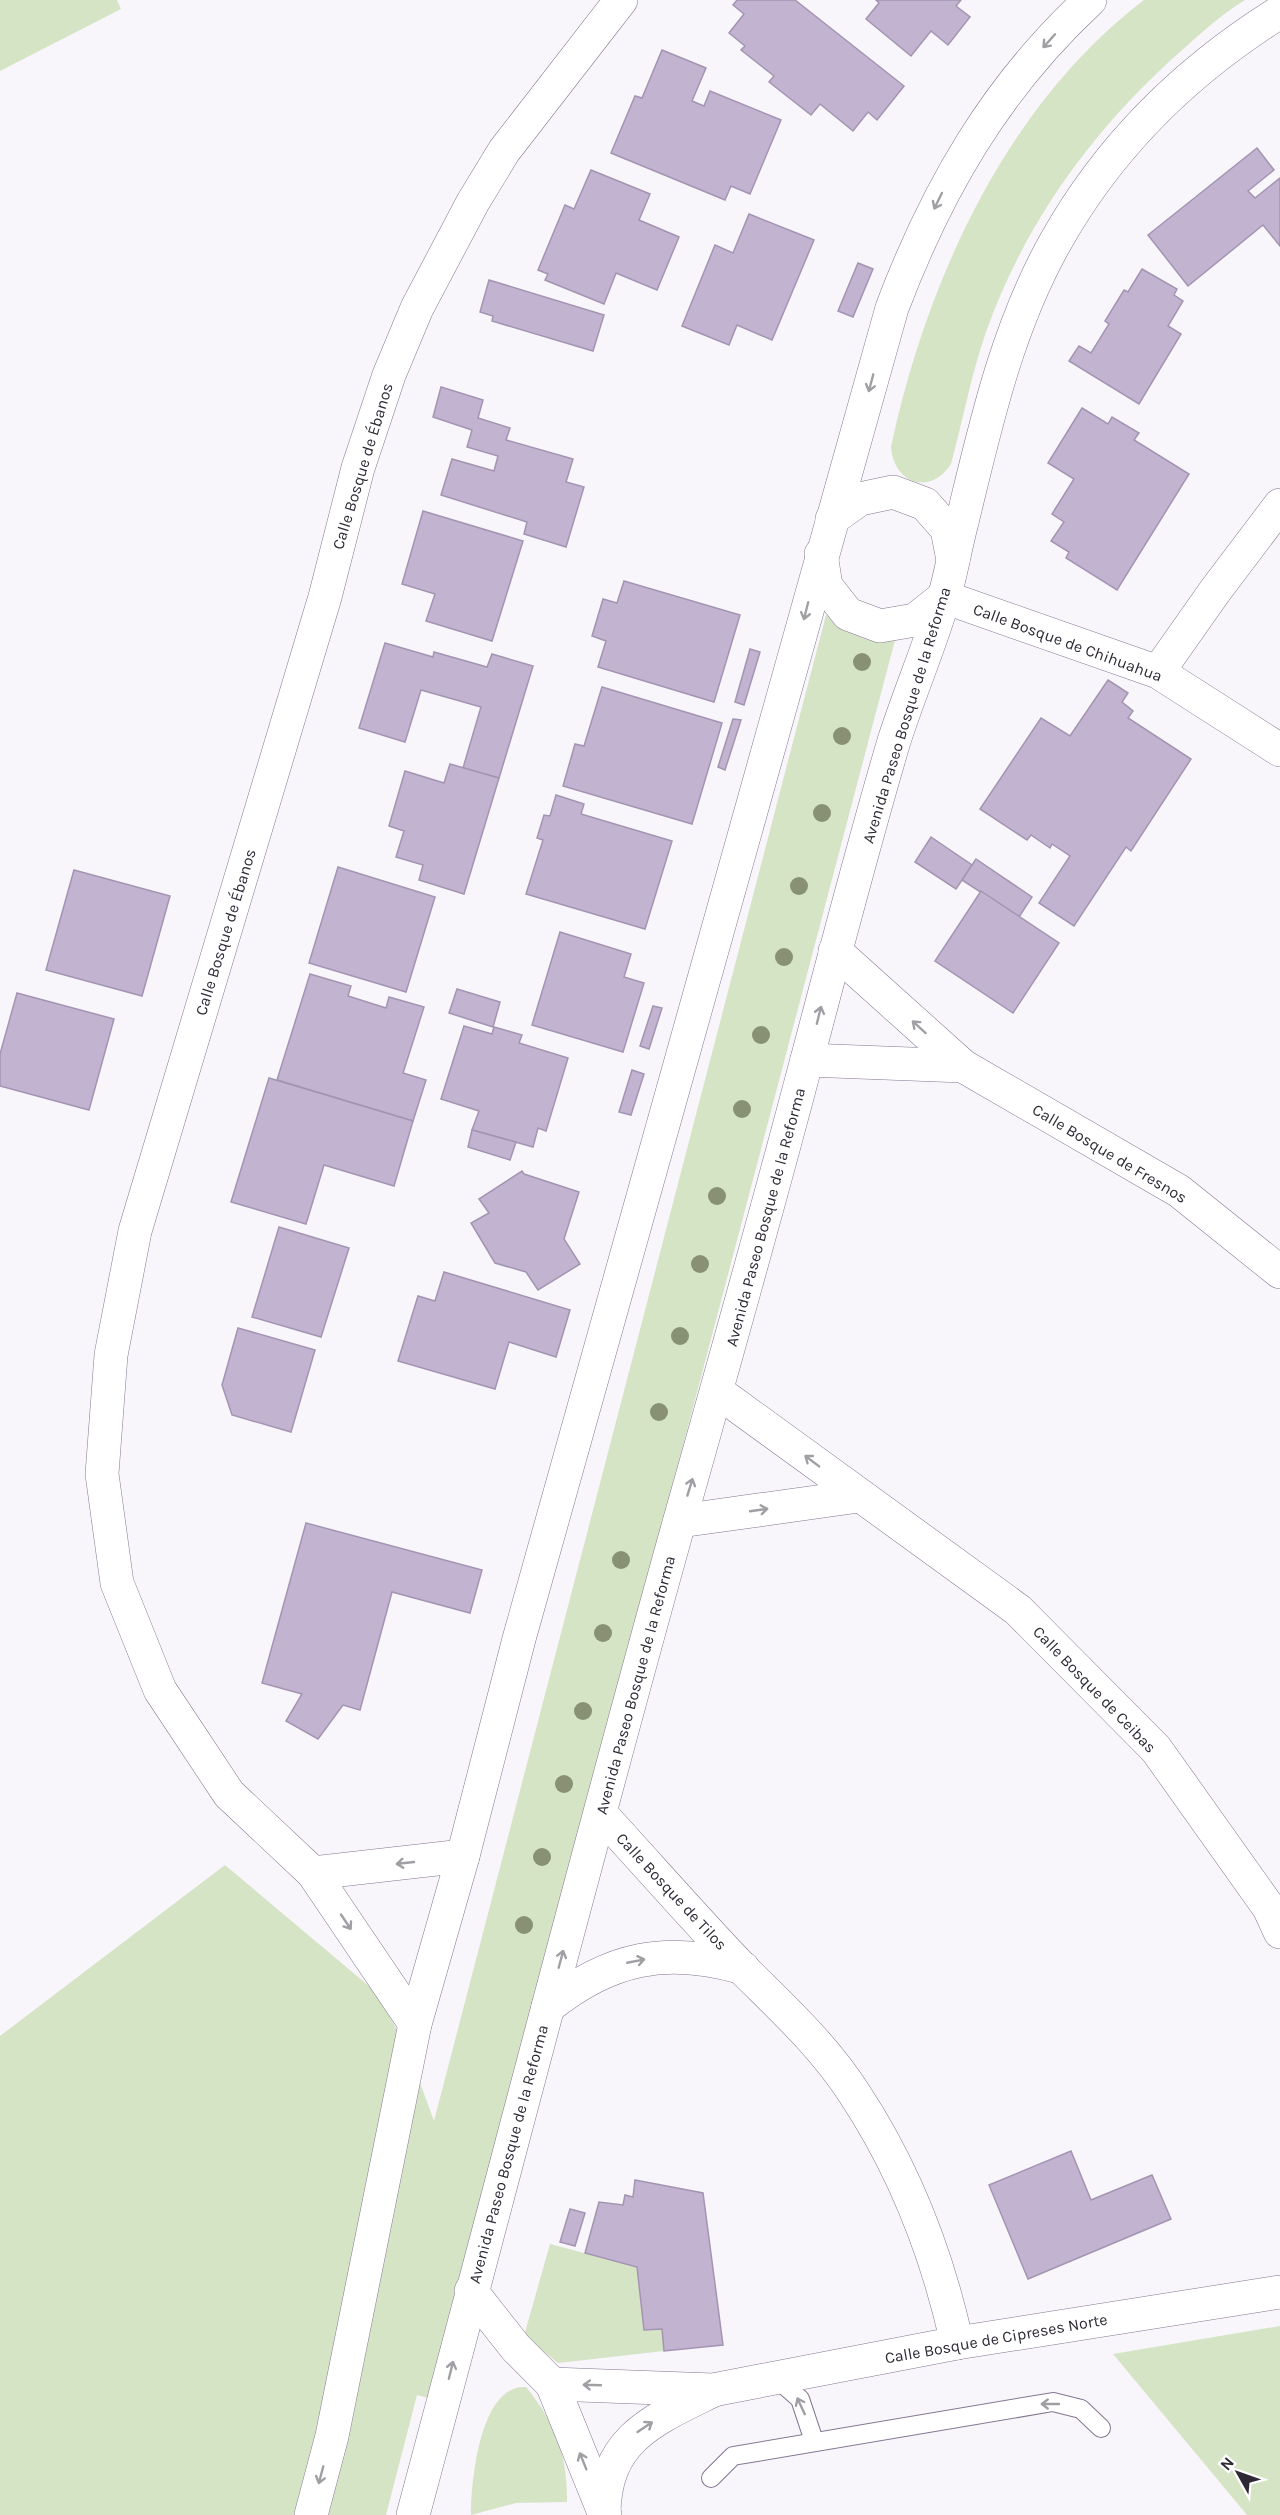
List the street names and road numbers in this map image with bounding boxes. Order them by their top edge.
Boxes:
street label: Calle Bosque de Ébanos [328,380,397,552]
street label: Avenida Paseo Bosque de la Reforma [858,585,955,846]
street label: Calle Bosque de Chihuahua [971,599,1165,686]
street label: Calle Bosque de Ébanos [191,846,260,1018]
street label: Avenida Paseo Bosque de la Reforma [722,1086,809,1349]
street label: Calle Bosque de Fresnos [1029,1100,1190,1207]
street label: Avenida Paseo Bosque de la Reforma [592,1554,679,1817]
street label: Calle Bosque de Ceibas [1029,1622,1160,1757]
street label: Calle Bosque de Tilos [612,1829,731,1954]
street label: Avenida Paseo Bosque de la Reforma [465,2023,552,2286]
street label: Calle Bosque de Cipreses Norte [883,2310,1109,2367]

